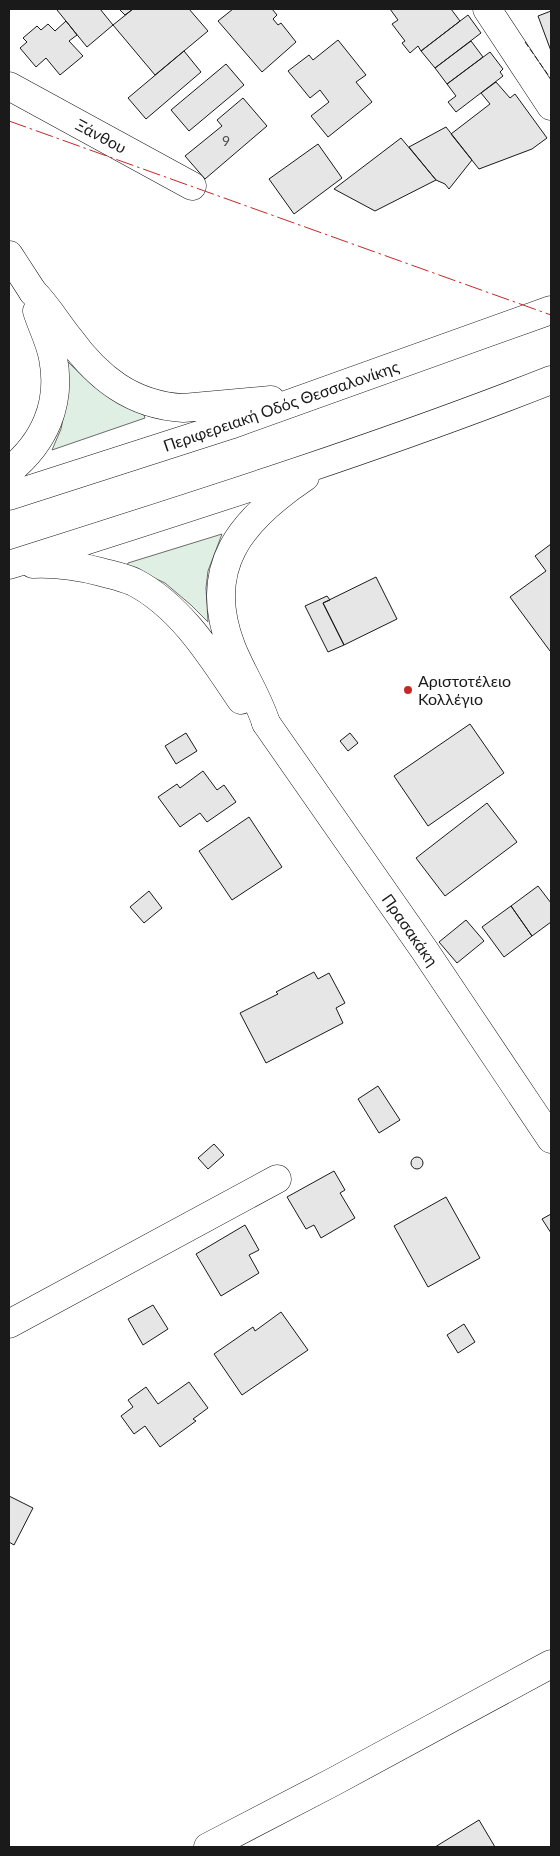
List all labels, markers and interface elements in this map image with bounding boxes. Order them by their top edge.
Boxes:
street label: Ξάνθου [73,114,130,157]
house number: 9 [222,132,230,149]
street label: Περιφερειακή Οδός Θεσσαλονίκης [160,356,402,455]
place label: Αριστοτέλειο Κολλέγιο [418,671,511,708]
marker: Αριστοτέλειο Κολλέγιο [402,684,414,696]
street label: Πρασακάκη [378,890,442,970]

